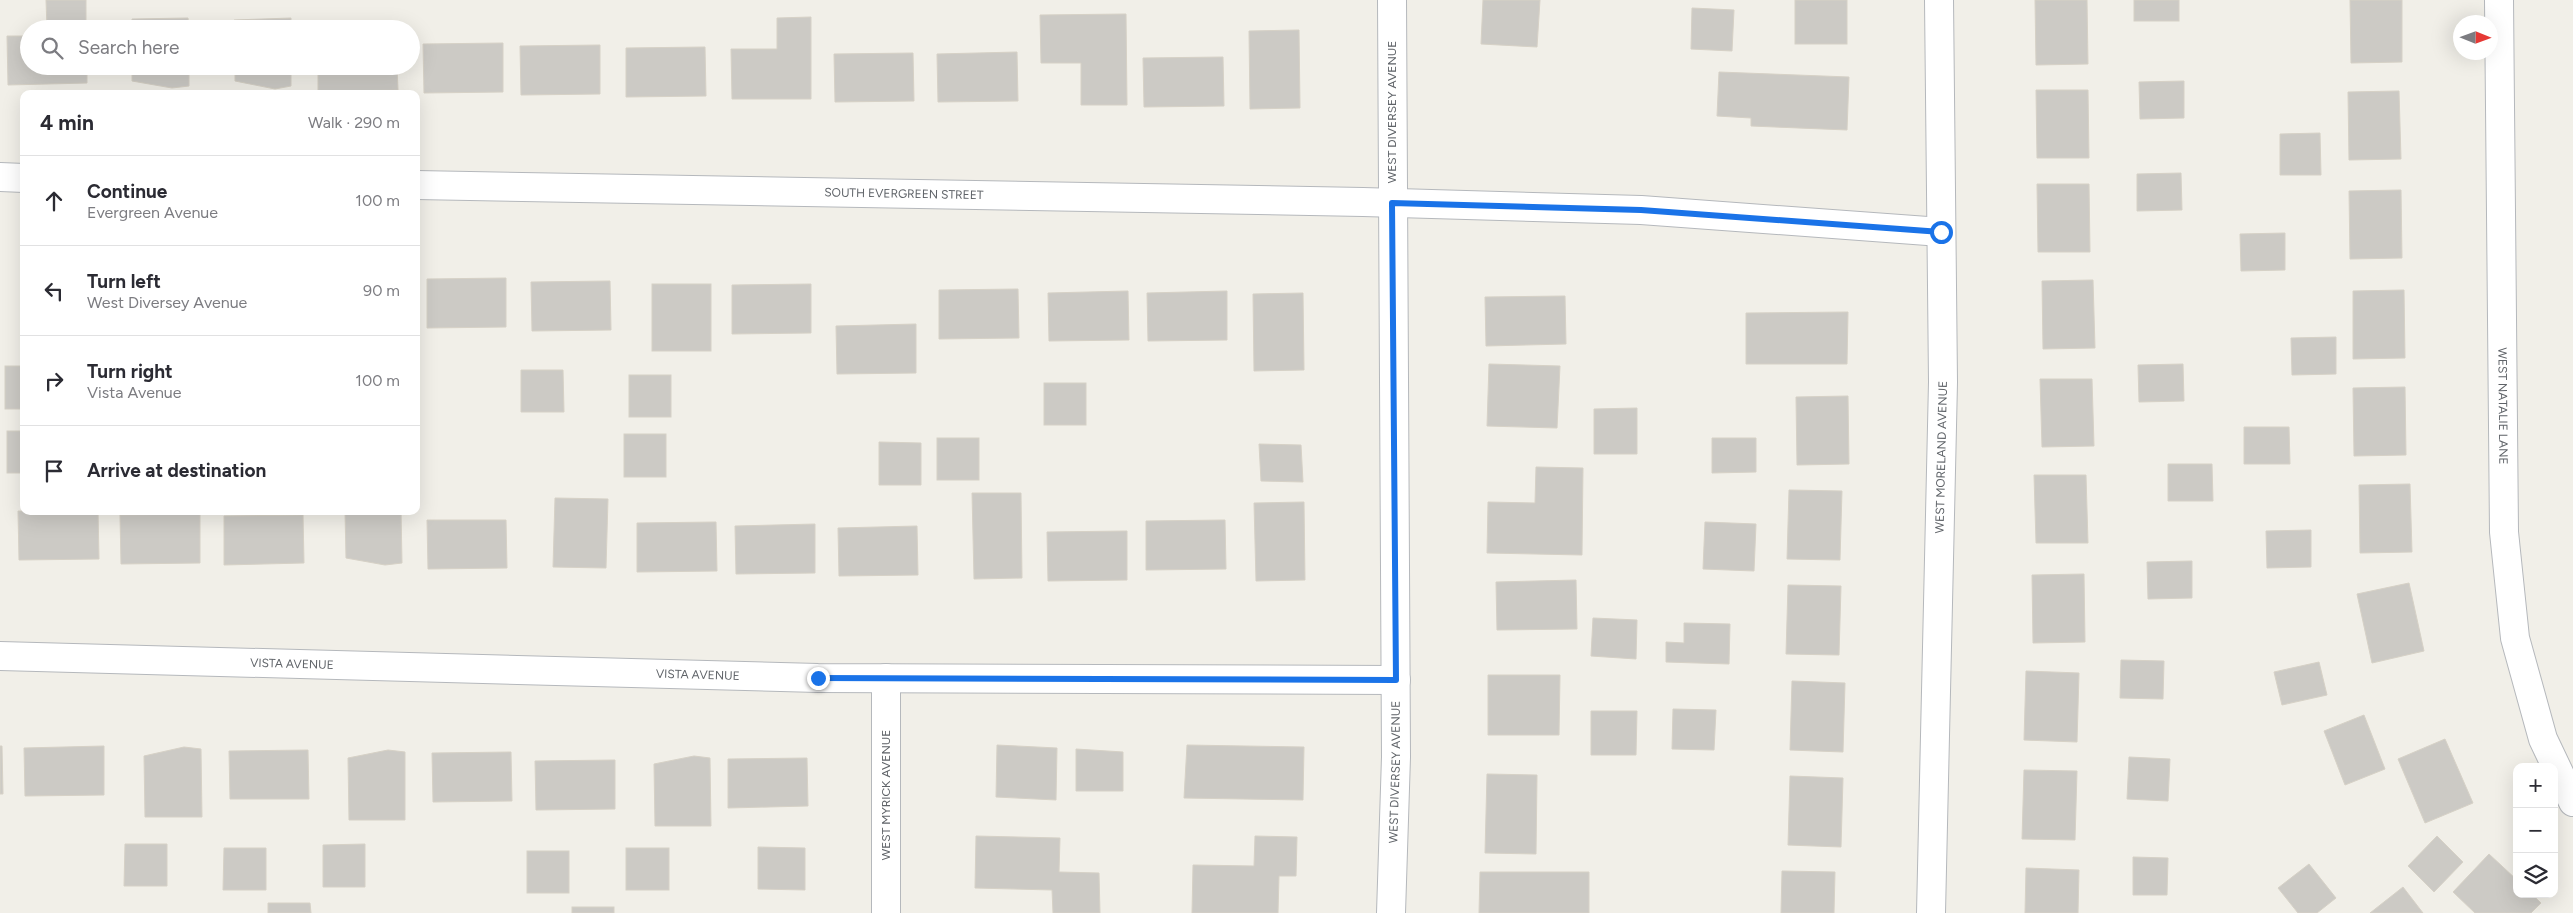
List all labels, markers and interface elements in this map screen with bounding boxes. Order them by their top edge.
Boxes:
north arrow [2453,15,2498,60]
search box [20,20,420,75]
icon: search [38,34,66,62]
text: Search here [78,36,180,59]
street label: WEST DIVERSEY AVENUE [1385,41,1399,183]
text: 4 min [40,110,94,135]
text: Walk · 290 m [308,113,400,132]
text: Continue [87,180,167,203]
street label: SOUTH EVERGREEN STREET [824,185,984,202]
icon: ahead [40,187,68,215]
text: 100 m [355,191,400,210]
text: Evergreen Avenue [87,203,218,222]
route start [1930,221,1953,244]
text: Turn left [87,270,161,293]
icon: left [40,277,68,305]
text: 90 m [363,281,400,300]
text: West Diversey Avenue [87,293,247,312]
street label: WEST NATALIE LANE [2495,347,2510,465]
text: Turn right [87,360,173,383]
icon: right [40,367,68,395]
text: 100 m [355,371,400,390]
street label: WEST MORELAND AVENUE [1933,381,1950,534]
text: Vista Avenue [87,383,181,402]
icon: arrive [40,457,68,485]
text: Arrive at destination [87,459,266,482]
street label: VISTA AVENUE [250,656,334,672]
street label: VISTA AVENUE [656,667,740,683]
route end [807,667,830,690]
street label: WEST DIVERSEY AVENUE [1386,701,1403,844]
street label: WEST MYRICK AVENUE [879,730,893,860]
map controls [2513,763,2558,898]
button: + [2513,763,2558,808]
button: − [2513,808,2558,853]
button: layers [2513,853,2558,898]

